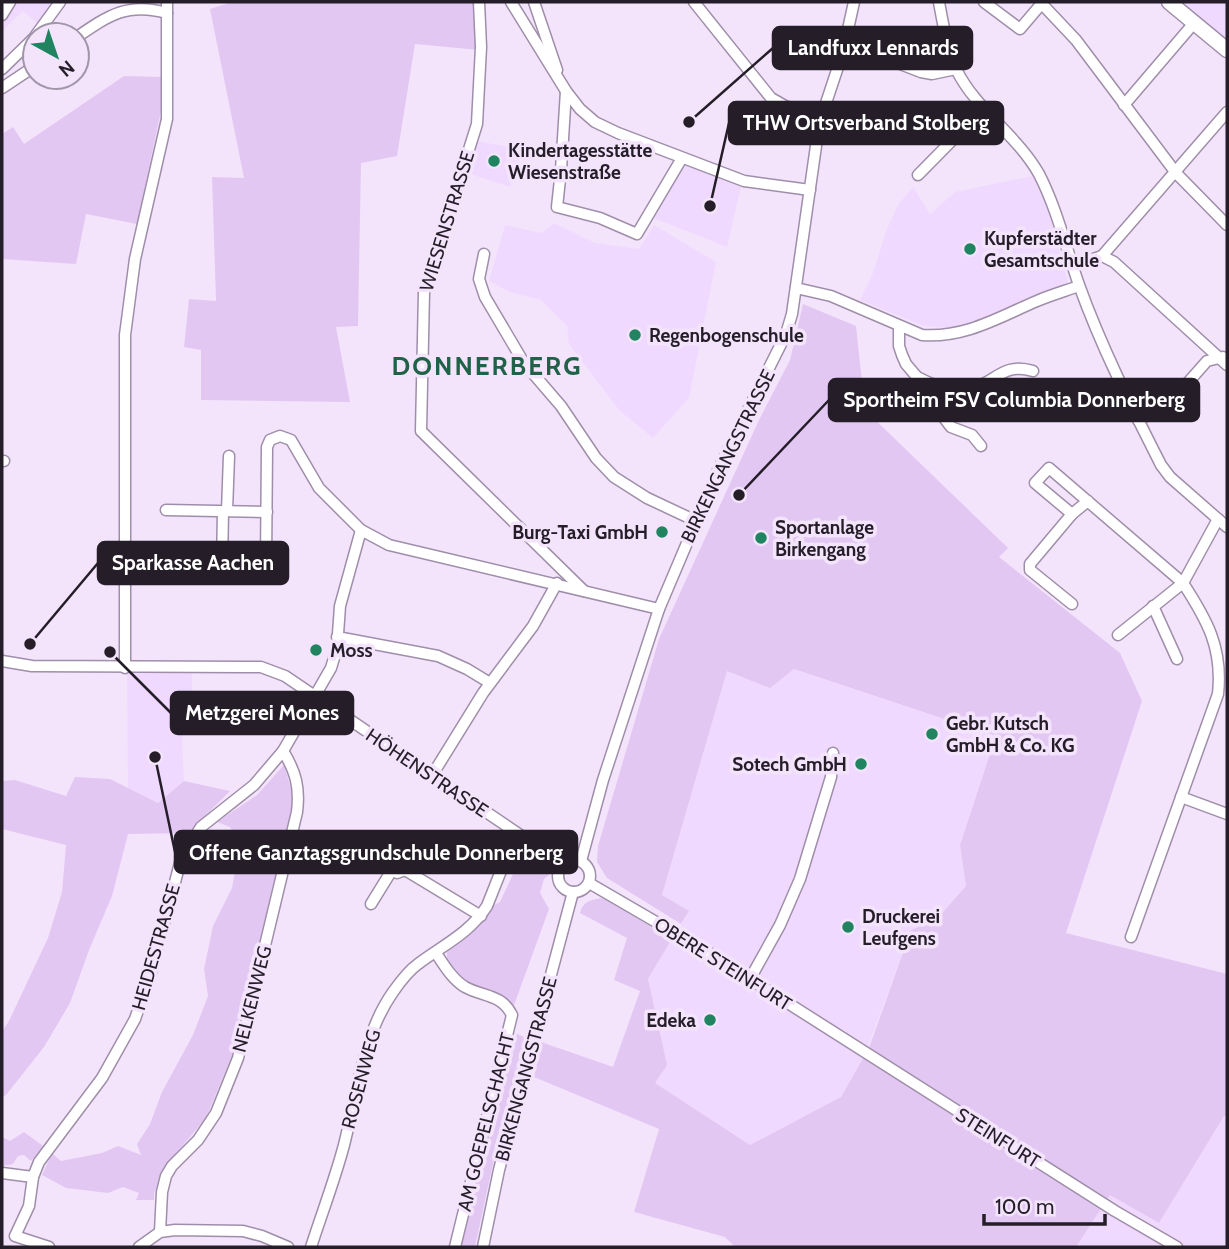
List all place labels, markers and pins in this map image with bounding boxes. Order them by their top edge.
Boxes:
callout: Landfuxx Lennards [773,27,972,69]
callout: THW Ortsverband Stolberg [729,102,1003,144]
place label: Kindertagesstätte Wiesenstraße [508,139,653,184]
marker: Kindertagesstätte Wiesenstraße [486,153,502,169]
place label: Kupferstädter Gesamtschule [984,227,1099,272]
marker: Kupferstädter Gesamtschule [962,241,978,257]
place label: Regenbogenschule [649,324,804,347]
marker: Regenbogenschule [627,327,643,343]
callout: Sportheim FSV Columbia Donnerberg [829,379,1199,421]
place label: Sportanlage Birkengang [775,516,874,561]
place label: Burg-Taxi GmbH [512,521,648,544]
marker: Burg-Taxi GmbH [654,524,670,540]
marker: Sportanlage Birkengang [753,530,769,546]
callout: Sparkasse Aachen [98,542,288,584]
place label: Moss [330,639,372,662]
marker: Moss [308,642,324,658]
callout: Metzgerei Mones [171,692,353,734]
place label: Gebr. Kutsch GmbH & Co. KG [946,712,1075,757]
marker: Gebr. Kutsch GmbH & Co. KG [924,726,940,742]
place label: Sotech GmbH [732,753,847,776]
marker: Sotech GmbH [853,756,869,772]
callout: Offene Ganztagsgrundschule Donnerberg [175,831,577,873]
place label: Druckerei Leufgens [862,905,940,950]
marker: Druckerei Leufgens [840,919,856,935]
place label: Edeka [646,1009,697,1032]
marker: Edeka [702,1012,718,1028]

